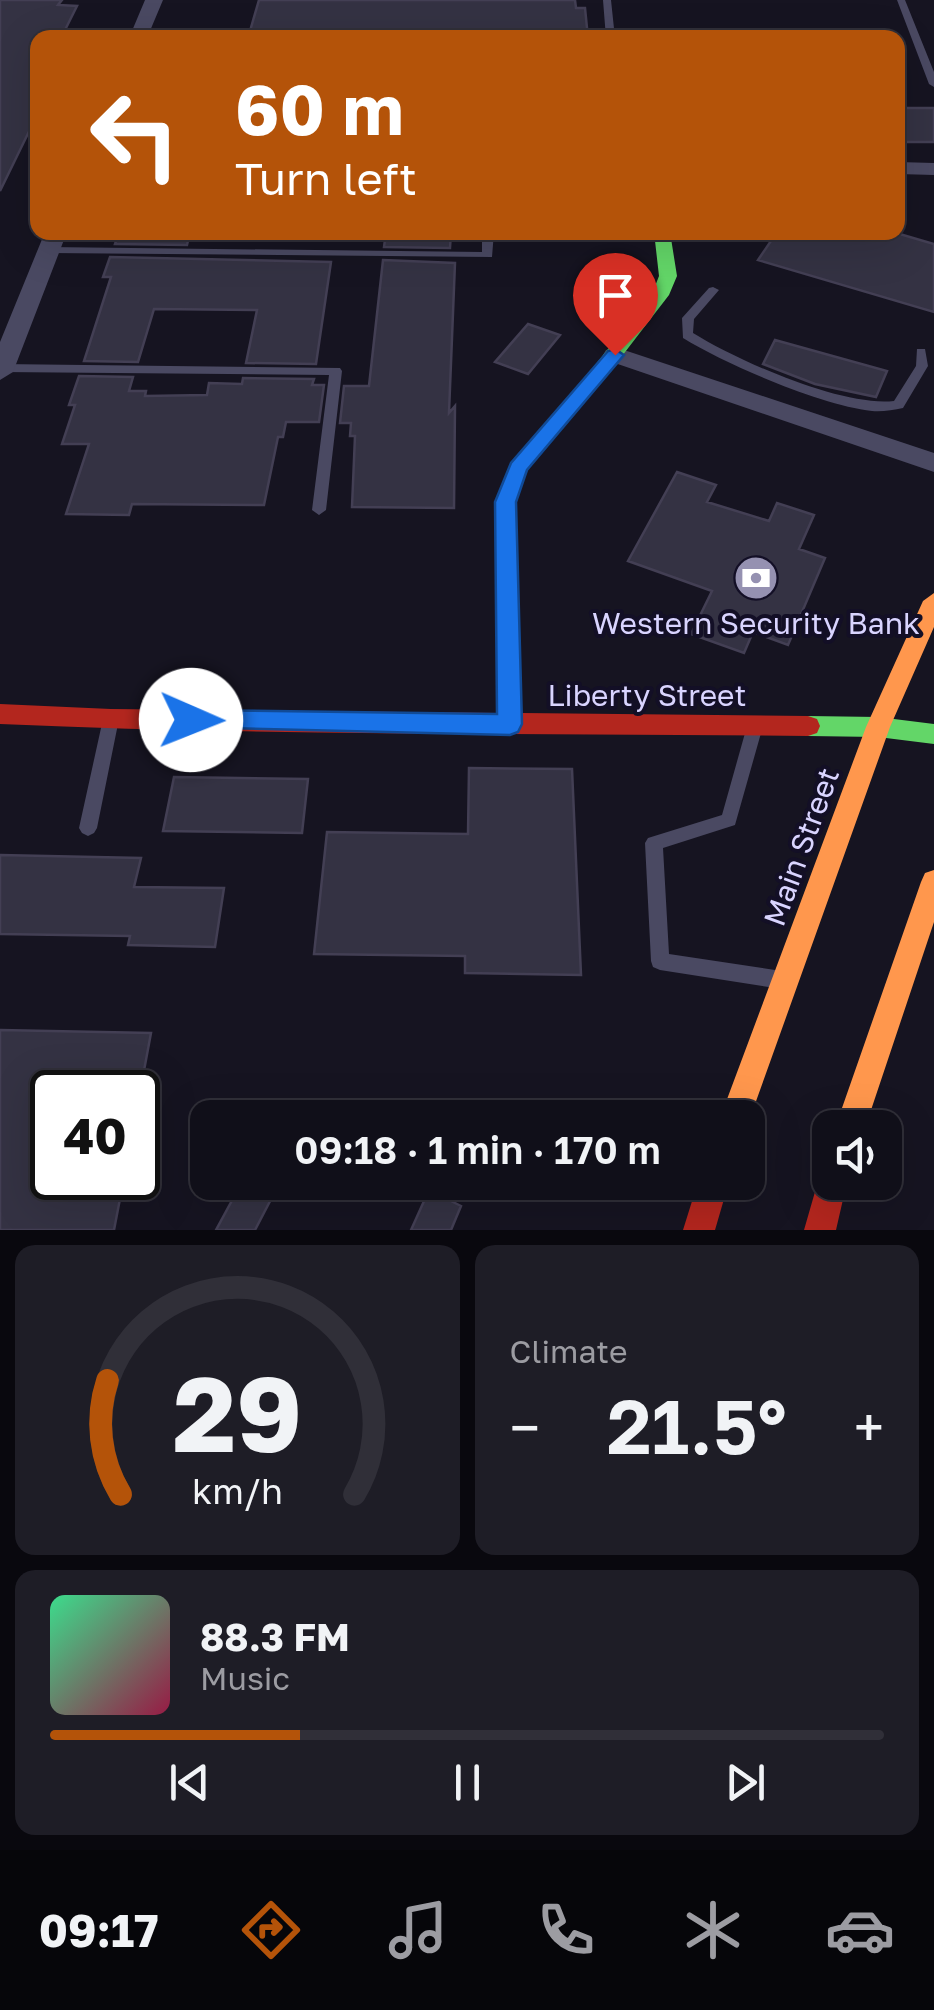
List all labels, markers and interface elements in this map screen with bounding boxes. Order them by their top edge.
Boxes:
text: 60 m [235,66,404,150]
icon: left [70,70,200,200]
text: Turn left [235,151,417,205]
pin [573,253,658,356]
icon: arrive [588,268,643,323]
bank icon: Western Security Bank [733,555,779,601]
place label: Western Security Bank [592,605,920,641]
position arrow [139,668,243,772]
street label: Liberty Street [548,677,747,713]
street label: Main Street [756,763,846,931]
speed limit sign: 40 [30,1070,160,1200]
map controls [812,1110,902,1200]
button: sound [812,1110,902,1200]
text: 09:18 · 1 min · 170 m [294,1127,661,1172]
text: Climate [510,1332,628,1370]
text: 29 [173,1350,302,1475]
text: 21.5° [607,1380,787,1471]
text: − [510,1394,540,1460]
text: + [854,1394,884,1460]
text: km/h [192,1469,283,1512]
text: 88.3 FM [200,1614,350,1659]
text: Music [200,1659,290,1697]
icon: previous [162,1755,217,1810]
icon: pause [440,1755,495,1810]
icon: next [718,1755,773,1810]
icon: directions [236,1895,306,1965]
icon: music [383,1895,453,1965]
icon: phone [531,1895,601,1965]
icon: climate [678,1895,748,1965]
icon: car [825,1895,895,1965]
text: 09:17 [39,1903,159,1957]

